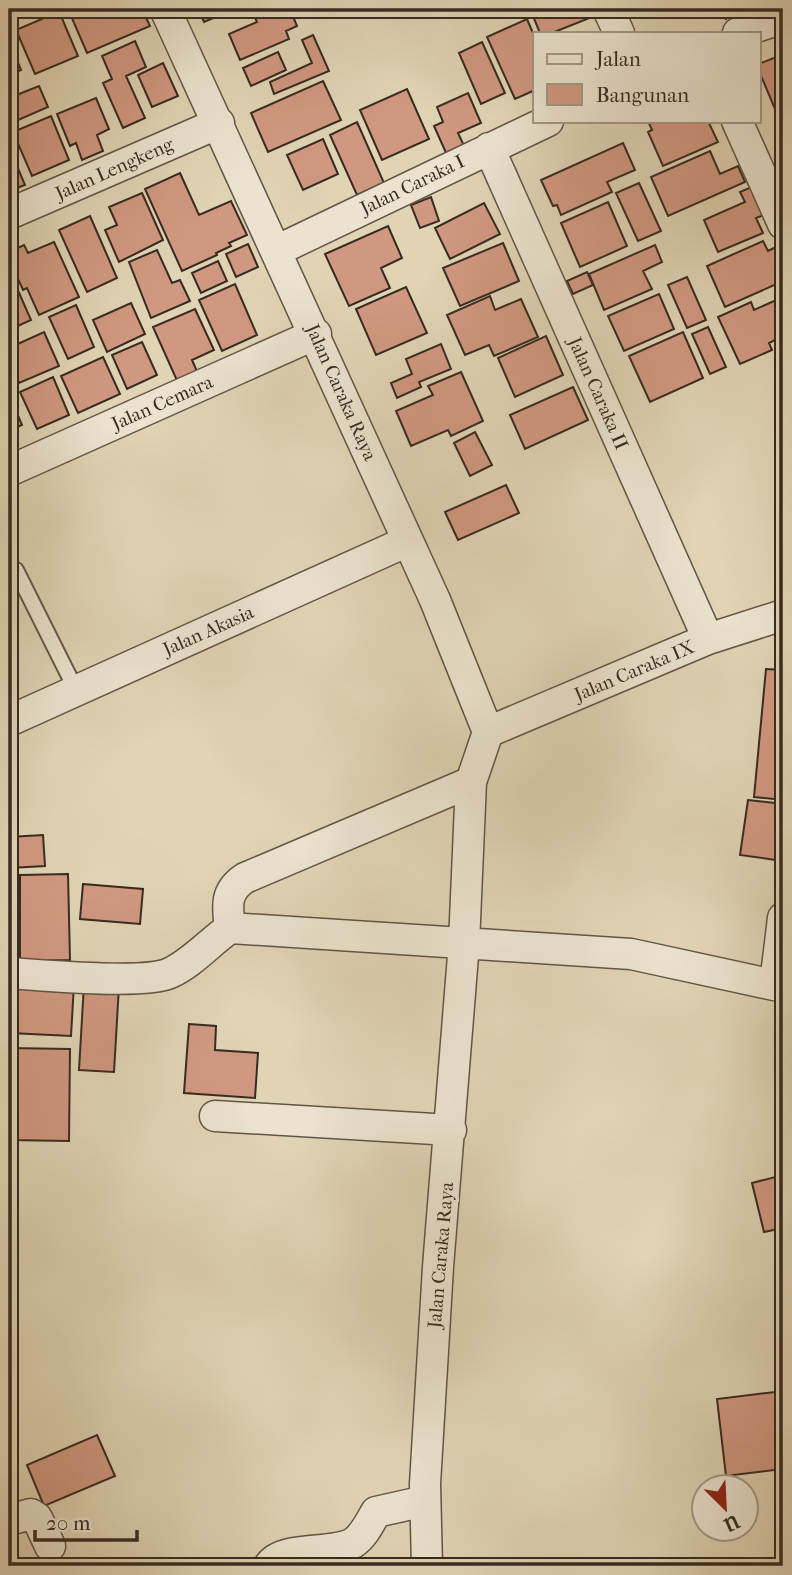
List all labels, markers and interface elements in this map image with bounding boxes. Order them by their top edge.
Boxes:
legend [533,32,760,122]
text: Jalan [594,47,641,71]
text: Bangunan [596,83,689,107]
street label: Jalan Lengkeng [50,133,178,206]
street label: Jalan Caraka I [355,150,468,220]
street label: Jalan Caraka Raya [300,319,381,464]
street label: Jalan Caraka II [563,332,633,453]
street label: Jalan Cemara [107,371,217,436]
street label: Jalan Akasia [158,601,257,661]
street label: Jalan Caraka IX [569,636,698,707]
street label: Jalan Caraka Raya [423,1181,458,1331]
north arrow [690,1474,760,1544]
scale bar [35,1498,136,1542]
text: U [720,1509,744,1536]
text: 20 m [46,1511,91,1535]

